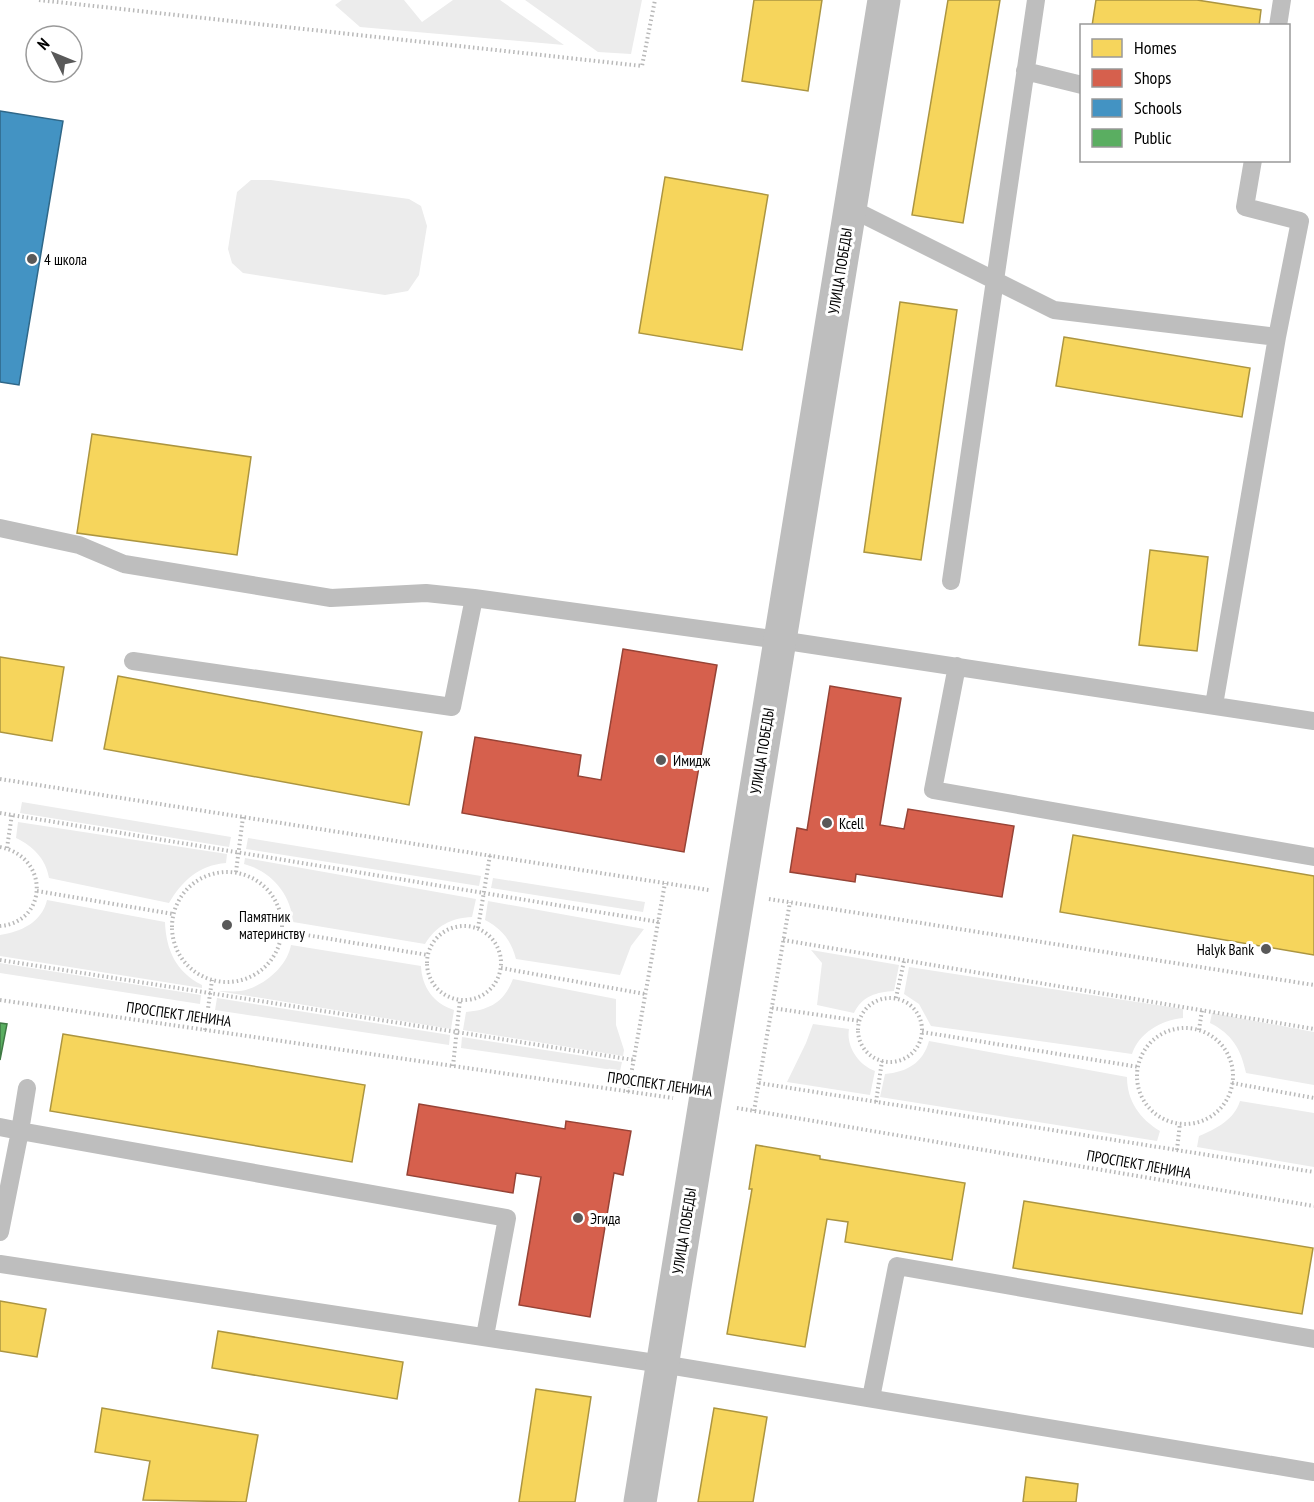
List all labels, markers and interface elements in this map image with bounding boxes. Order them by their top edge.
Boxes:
north arrow [24,24,84,84]
legend [1080,24,1290,162]
text: N [33,34,53,54]
text: Homes [1134,36,1177,59]
text: Shops [1134,66,1171,89]
text: Schools [1134,96,1182,119]
text: Public [1134,126,1172,149]
street label: УЛИЦА ПОБЕДЫ [824,227,856,315]
place label: 4 школа [44,250,87,269]
marker: 4 школа [25,252,39,266]
street label: УЛИЦА ПОБЕДЫ [746,707,778,795]
place label: Имидж [673,751,711,770]
marker: Имидж [654,753,668,767]
place label: Kcell [839,814,865,833]
marker: Kcell [820,816,834,830]
place label: Памятник материнству [239,907,305,943]
marker: Памятник материнству [220,918,234,932]
place label: Halyk Bank [1197,940,1254,959]
marker: Halyk Bank [1259,942,1273,956]
street label: ПРОСПЕКТ ЛЕНИНА [125,997,234,1031]
street label: ПРОСПЕКТ ЛЕНИНА [606,1067,715,1101]
street label: ПРОСПЕКТ ЛЕНИНА [1085,1145,1194,1183]
street label: УЛИЦА ПОБЕДЫ [668,1187,700,1275]
place label: Эгида [590,1209,621,1228]
marker: Эгида [571,1211,585,1225]

